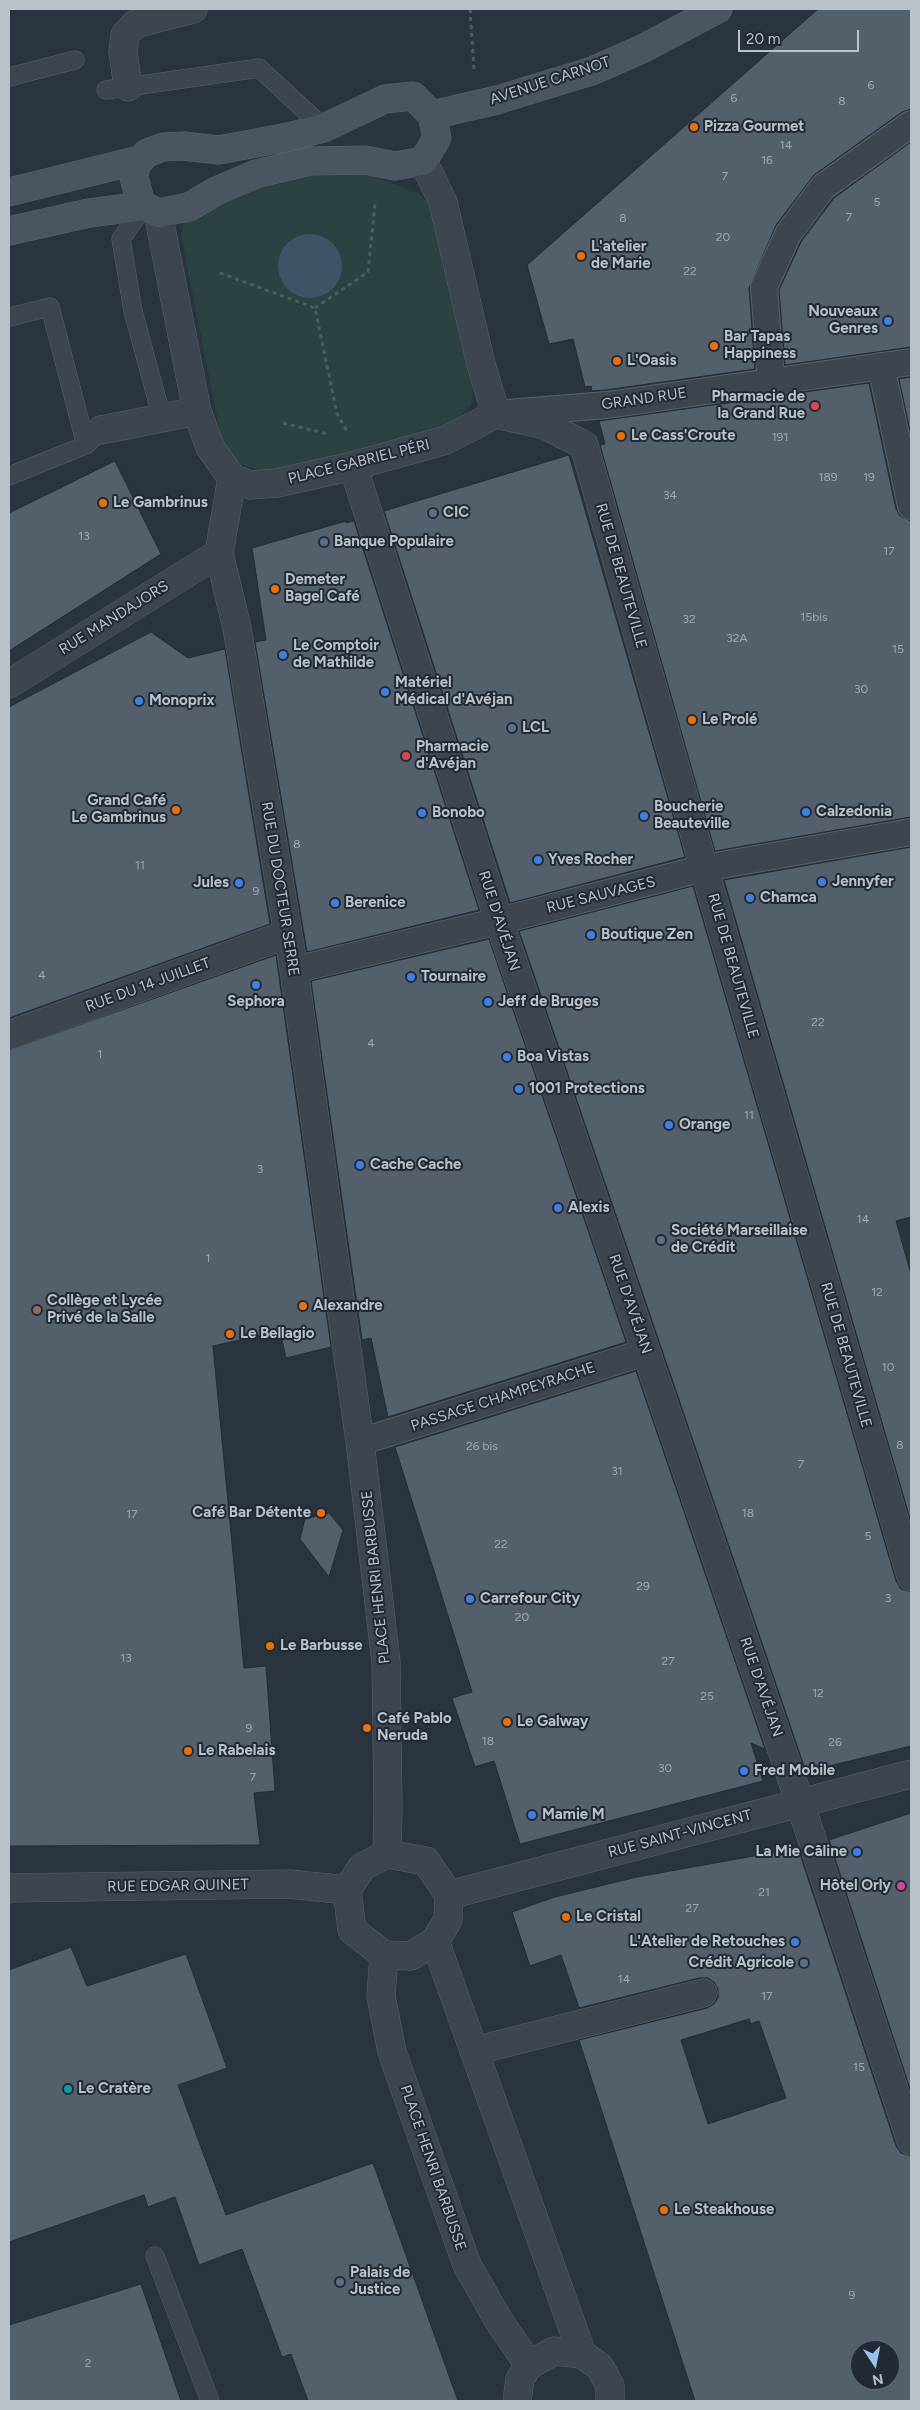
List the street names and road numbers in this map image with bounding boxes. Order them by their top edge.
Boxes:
street label: AVENUE CARNOT [488,53,612,109]
street label: GRAND RUE [600,384,688,414]
street label: PLACE GABRIEL PÉRI [286,436,432,488]
street label: RUE DE BEAUTEVILLE [592,501,650,651]
street label: RUE MANDAJORS [56,577,172,659]
street label: RUE DU DOCTEUR SERRE [257,800,303,978]
street label: RUE D'AVÉJAN [474,869,524,973]
street label: RUE SAUVAGES [545,873,657,917]
street label: RUE DE BEAUTEVILLE [704,891,762,1041]
street label: RUE DU 14 JUILLET [83,954,213,1016]
street label: RUE D'AVÉJAN [605,1252,655,1356]
street label: RUE DE BEAUTEVILLE [817,1280,875,1430]
street label: PASSAGE CHAMPEYRACHE [409,1359,597,1435]
street label: PLACE HENRI BARBUSSE [358,1489,394,1665]
street label: RUE D'AVÉJAN [736,1635,786,1739]
street label: RUE SAINT-VINCENT [606,1806,754,1862]
street label: RUE EDGAR QUINET [107,1876,249,1896]
street label: PLACE HENRI BARBUSSE [396,2083,470,2253]

